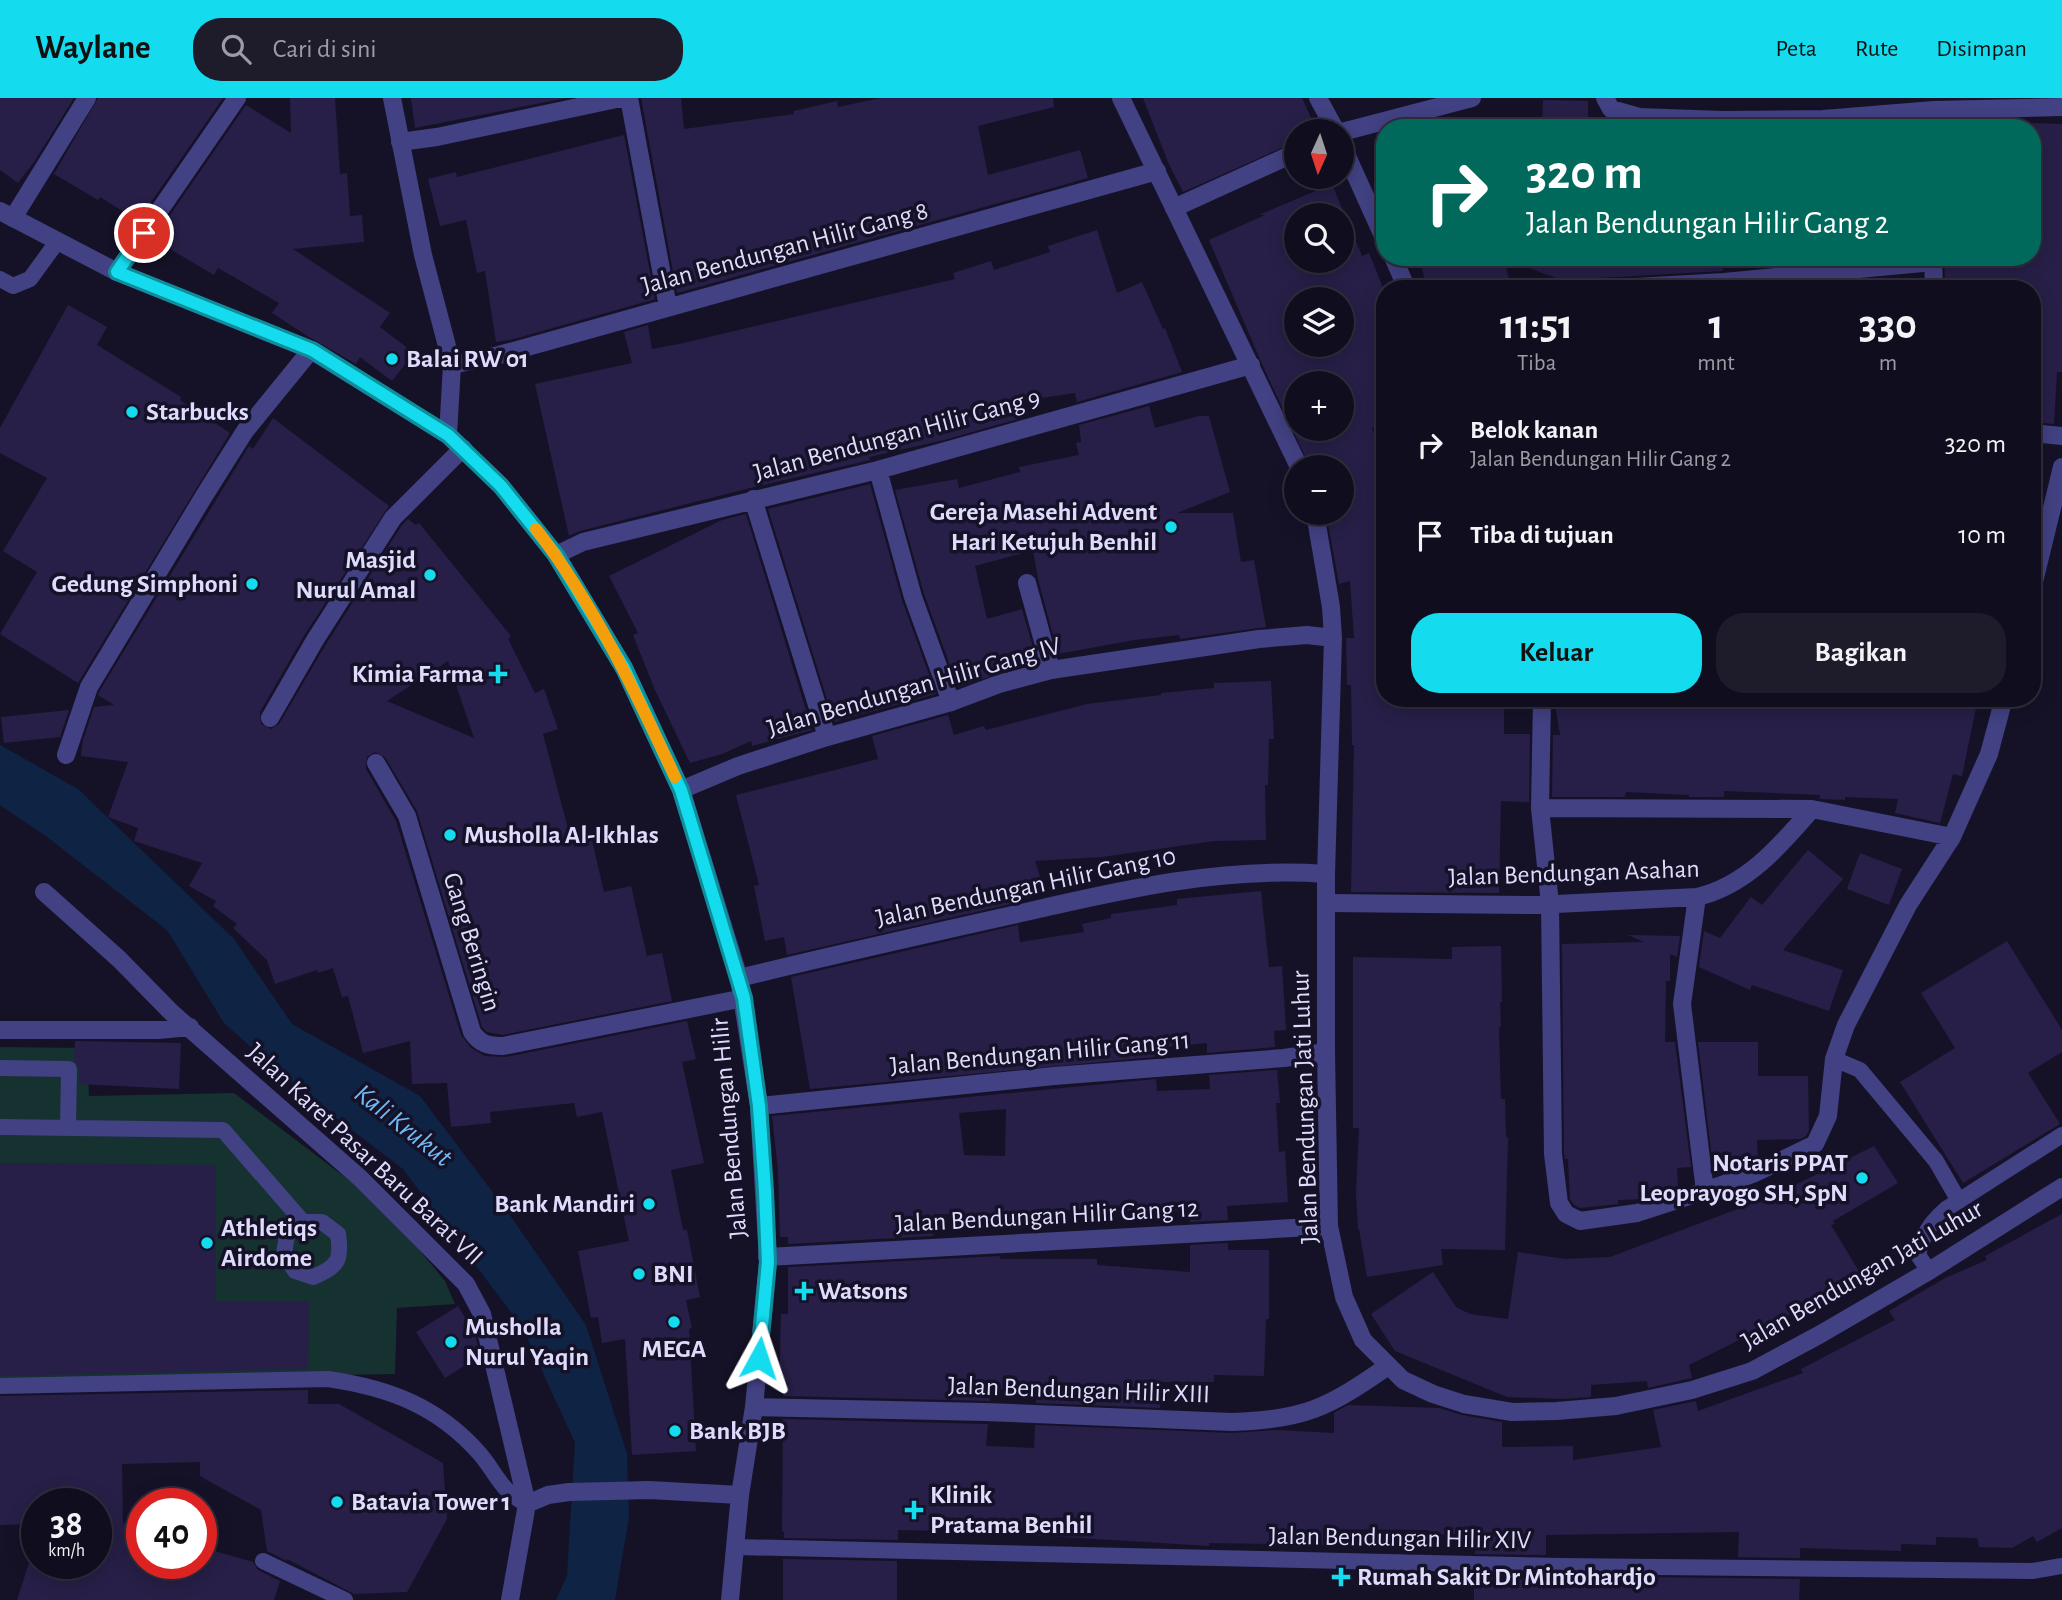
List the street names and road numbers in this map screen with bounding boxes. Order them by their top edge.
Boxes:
street label: Jalan Bendungan Hilir Gang 8 [639,197,931,299]
street label: Jalan Bendungan Hilir Gang 9 [751,384,1043,486]
street label: Jalan Bendungan Hilir Gang IV [764,632,1064,741]
street label: Jalan Bendungan Hilir Gang 10 [874,842,1178,932]
street label: Jalan Bendungan Asahan [1448,856,1700,890]
street label: Gang Beringin [439,870,505,1014]
street label: Jalan Bendungan Jati Luhur [1287,969,1323,1244]
street label: Jalan Bendungan Hilir [706,1016,752,1239]
street label: Jalan Bendungan Hilir Gang 11 [889,1027,1191,1079]
street label: Jalan Karet Pasar Baru Barat VII [242,1038,488,1270]
street label: Jalan Bendungan Hilir Gang 12 [895,1195,1200,1237]
street label: Jalan Bendungan Jati Luhur [1737,1195,1987,1355]
street label: Jalan Bendungan Hilir XIII [948,1372,1210,1408]
street label: Jalan Bendungan Hilir XIV [1269,1523,1532,1553]

